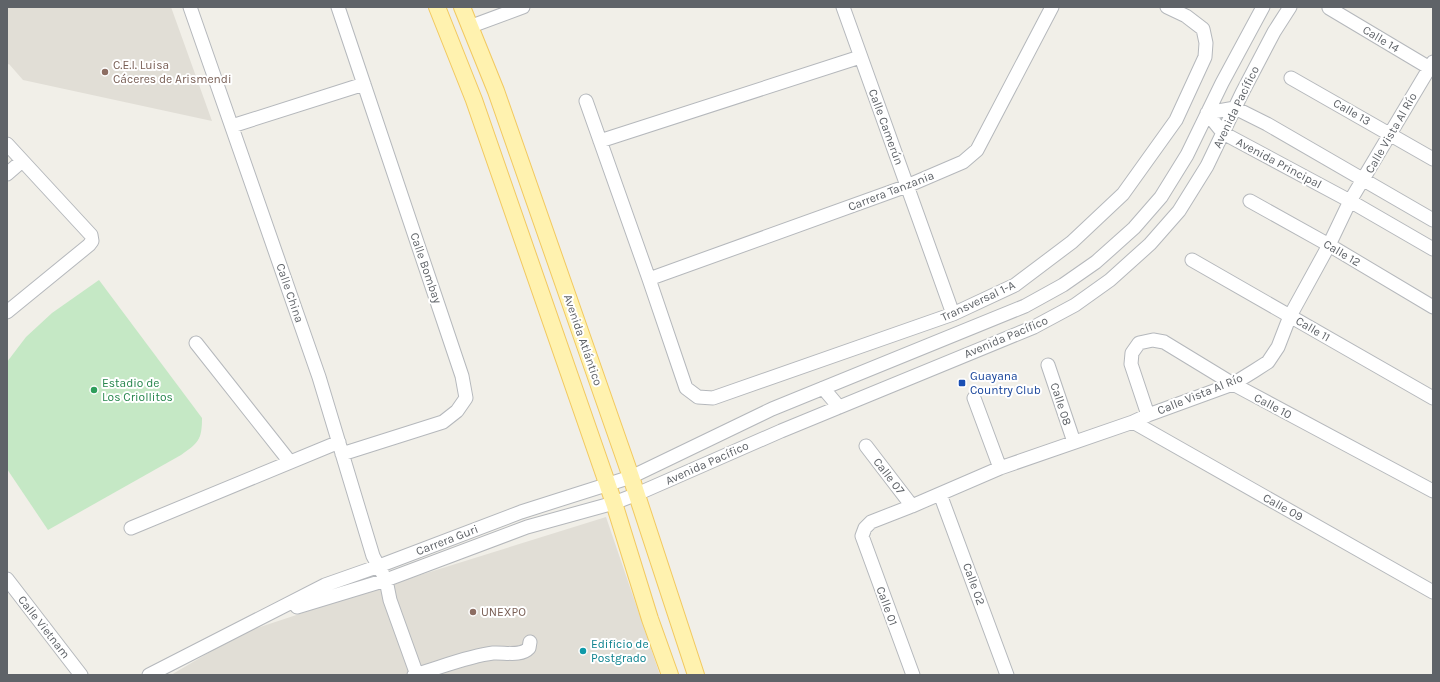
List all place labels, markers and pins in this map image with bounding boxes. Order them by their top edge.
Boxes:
place label: C.E.I. Luisa Cáceres de Arismendi [113,58,232,86]
marker: C.E.I. Luisa Cáceres de Arismendi [100,67,110,77]
place label: Guayana Country Club [970,369,1041,397]
place label: Estadio de Los Criollitos [102,376,173,404]
marker: Guayana Country Club [957,378,967,388]
marker: Estadio de Los Criollitos [89,385,99,395]
place label: UNEXPO [481,605,526,619]
marker: UNEXPO [468,607,478,617]
place label: Edificio de Postgrado [591,637,649,665]
marker: Edificio de Postgrado [578,646,588,656]

